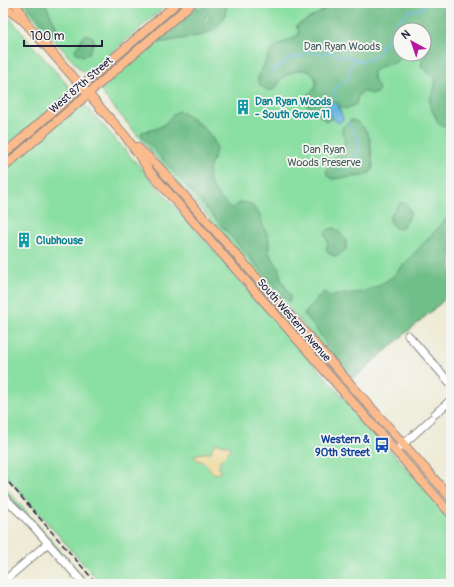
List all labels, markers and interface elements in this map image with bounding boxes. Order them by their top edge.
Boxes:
scale bar [24,22,102,48]
north arrow [392,22,432,62]
text: N [399,27,413,42]
text: 100 m [30,29,65,44]
park label: Dan Ryan Woods [304,40,380,53]
street label: West 87th Street [47,54,116,116]
place label: Dan Ryan Woods - South Grove 11 [255,95,331,121]
building icon: Dan Ryan Woods - South Grove 11 [234,98,252,116]
park label: Dan Ryan Woods Preserve [287,143,361,169]
building icon: Clubhouse [15,231,33,249]
place label: Clubhouse [36,234,84,247]
street label: South Western Avenue [254,276,334,365]
place label: Western & 90th Street [315,433,371,459]
bus stop icon: Western & 90th Street [373,436,391,454]

